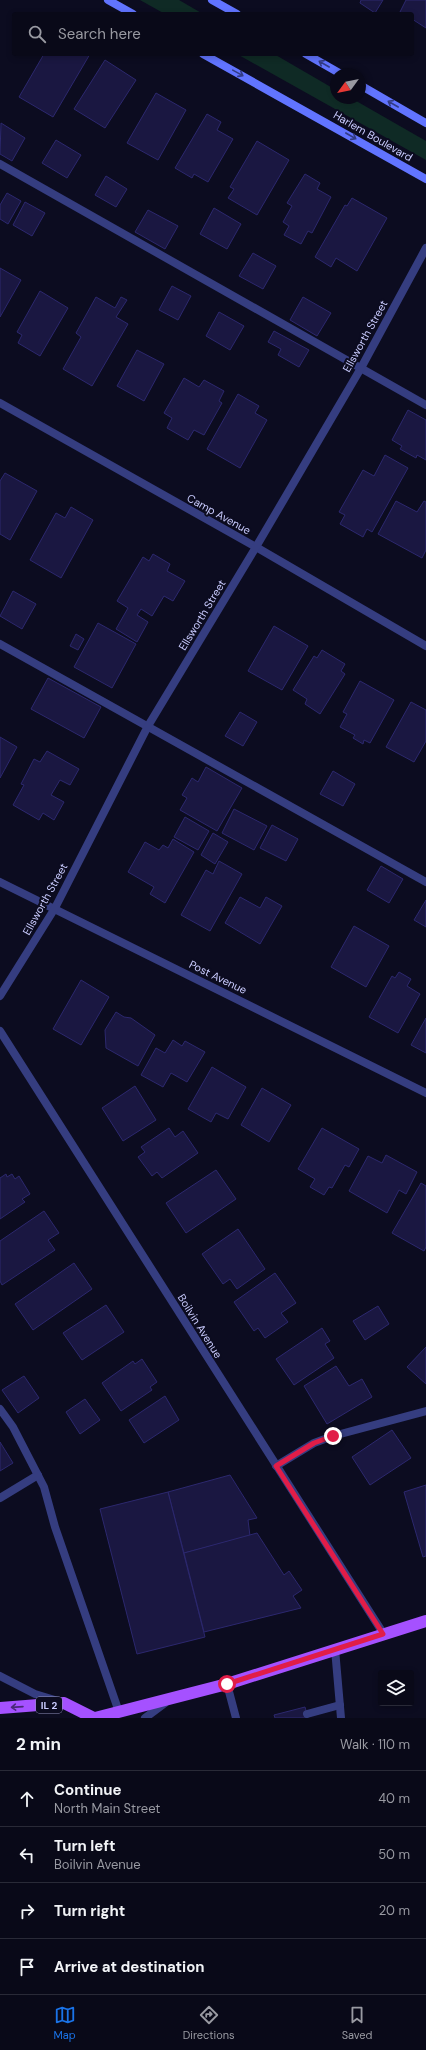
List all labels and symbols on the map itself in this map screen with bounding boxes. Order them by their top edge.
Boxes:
one-way arrow [318,60,330,67]
north arrow [330,68,366,104]
one-way arrow [232,69,244,77]
one-way arrow [387,100,399,107]
street label: Harlem Boulevard [331,108,415,164]
one-way arrow [345,133,357,141]
street label: Ellsworth Street [339,298,391,374]
street label: Camp Avenue [185,491,253,537]
street label: Ellsworth Street [175,577,229,653]
street label: Ellsworth Street [19,861,71,937]
street label: Post Avenue [187,957,249,997]
street label: Boilvin Avenue [175,1291,225,1361]
route end [324,1427,342,1445]
route start [218,1675,236,1693]
road number: IL 2 [36,1697,62,1713]
one-way arrow [11,1704,24,1711]

